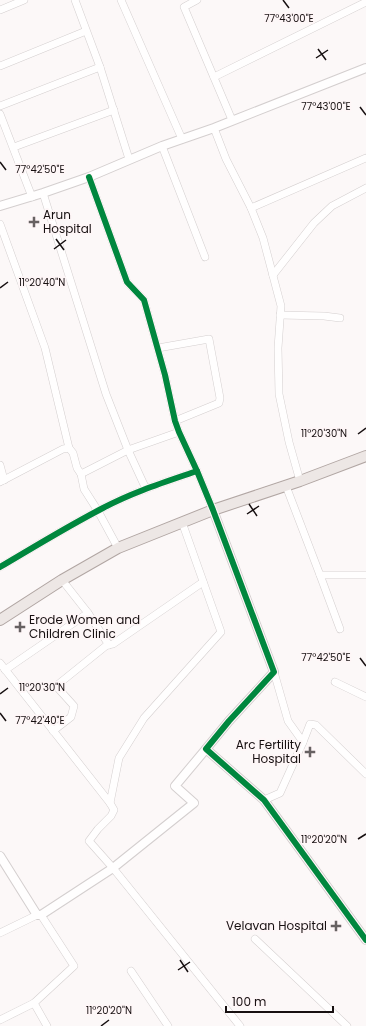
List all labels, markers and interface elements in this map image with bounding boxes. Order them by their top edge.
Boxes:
text: 77°43'00"E [264,11,314,26]
text: 77°43'00"E [301,99,351,114]
text: 77°42'50"E [15,162,65,177]
place label: Arun Hospital [43,206,92,237]
marker: Arun Hospital [28,216,40,228]
text: 11°20'40"N [19,275,65,290]
text: 11°20'30"N [301,426,347,441]
place label: Erode Women and Children Clinic [29,611,140,642]
marker: Erode Women and Children Clinic [14,621,26,633]
text: 77°42'50"E [301,650,351,665]
text: 11°20'30"N [19,680,65,695]
text: 77°42'40"E [15,713,65,728]
place label: Arc Fertility Hospital [236,736,301,767]
marker: Arc Fertility Hospital [304,746,316,758]
text: 11°20'20"N [301,832,347,847]
place label: Velavan Hospital [226,917,327,934]
marker: Velavan Hospital [330,920,342,932]
scale bar [226,988,333,1014]
text: 100 m [232,993,266,1010]
text: 11°20'20"N [86,1003,132,1018]

